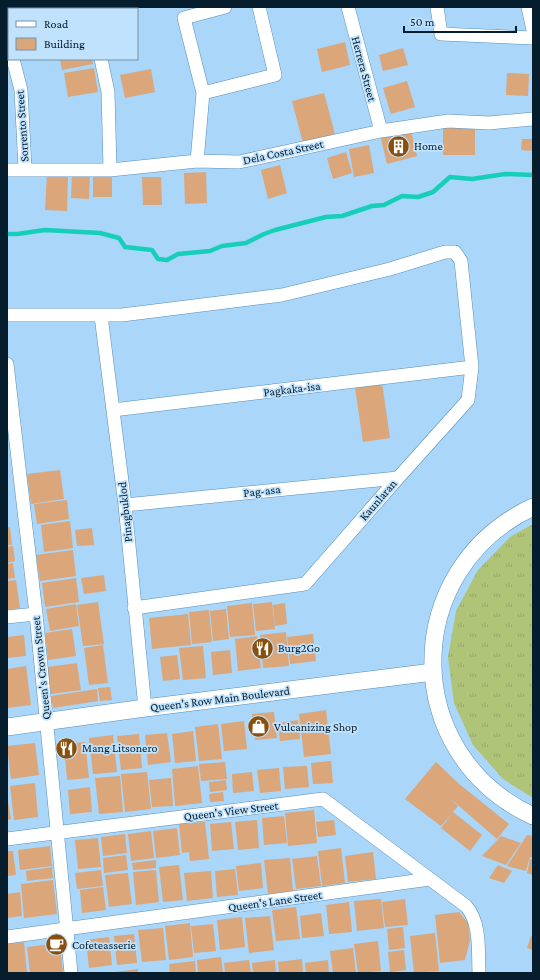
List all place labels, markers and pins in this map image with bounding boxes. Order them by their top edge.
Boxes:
building icon: Home [386,133,412,159]
place label: Home [414,139,443,153]
restaurant icon: Burg2Go [250,635,276,661]
place label: Burg2Go [278,641,320,655]
shop icon: Vulcanizing Shop [246,714,272,740]
place label: Vulcanizing Shop [274,720,357,734]
restaurant icon: Mang Litsonero [53,735,79,761]
place label: Mang Litsonero [82,741,157,755]
cafe icon: Cofeteasserie [44,932,70,958]
place label: Cofeteasserie [72,938,136,952]

